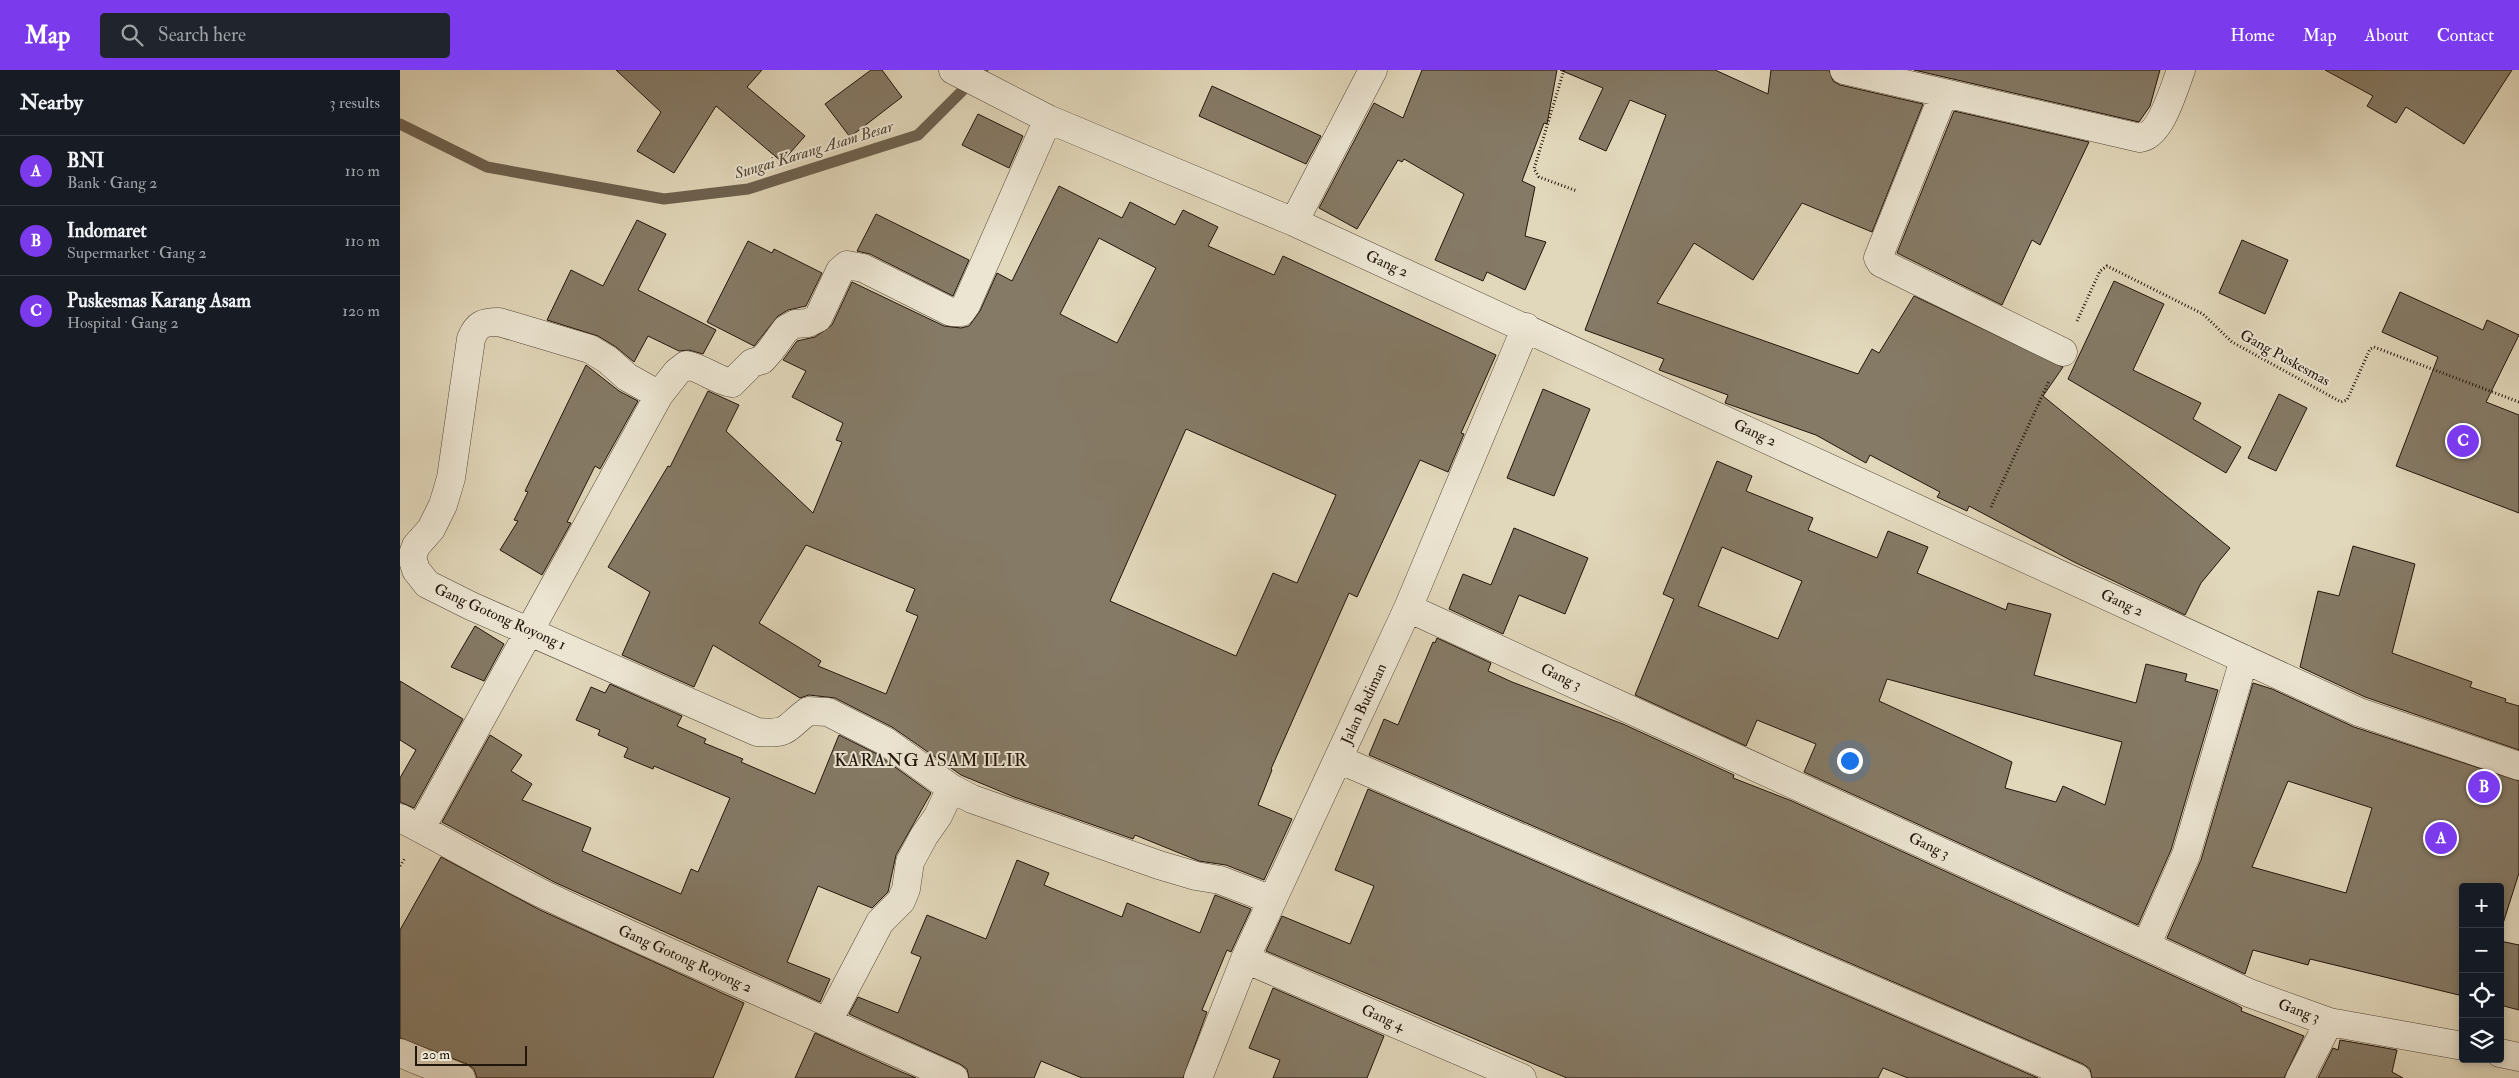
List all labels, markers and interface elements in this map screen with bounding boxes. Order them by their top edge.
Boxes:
search box [100,13,450,58]
text: Map [25,20,70,51]
icon: search [118,21,146,49]
text: Search here [158,23,246,47]
text: Home [2230,24,2275,47]
text: Map [2303,24,2337,47]
text: About [2365,24,2409,47]
text: Contact [2437,24,2494,47]
text: Nearby [20,89,83,116]
text: 3 results [329,93,380,113]
water label: Sungai Karang Asam Besar [731,116,897,184]
text: BNI [67,149,104,173]
text: A [31,161,41,181]
text: 110 m [345,161,380,181]
text: Bank · Gang 2 [67,173,157,193]
text: Indomaret [67,219,147,243]
text: B [31,231,41,251]
text: 110 m [345,231,380,251]
text: Supermarket · Gang 2 [67,243,207,263]
street label: Gang 2 [1363,246,1412,282]
text: Puskesmas Karang Asam [67,289,251,313]
text: C [30,301,42,321]
text: 120 m [342,301,380,321]
text: Hospital · Gang 2 [67,313,179,333]
street label: Gang Puskesmas [2237,325,2333,391]
street label: Gang 2 [1731,415,1780,451]
pin: C [2447,422,2479,460]
street label: Gang Gotong Royong 1 [431,579,569,655]
street label: Gang 2 [2098,585,2147,621]
street label: Gang 3 [1538,659,1584,695]
street label: Jalan Budiman [1337,660,1392,749]
your location [1837,748,1863,774]
district label: KARANG ASAM ILIR [834,749,1028,772]
pin: B [2468,768,2500,806]
pin: A [2425,819,2457,857]
street label: Gang 3 [1906,828,1952,864]
map controls [2459,883,2504,1063]
button: + [2459,883,2504,928]
street label: Gang Gotong Royong 2 [615,921,755,997]
button: − [2459,928,2504,973]
button: locate [2459,973,2504,1018]
street label: Gang 3 [2276,995,2322,1027]
street label: Gang 4 [1359,1000,1408,1036]
button: layers [2459,1018,2504,1063]
scale bar [415,1043,528,1066]
text: 20 m [422,1046,450,1063]

